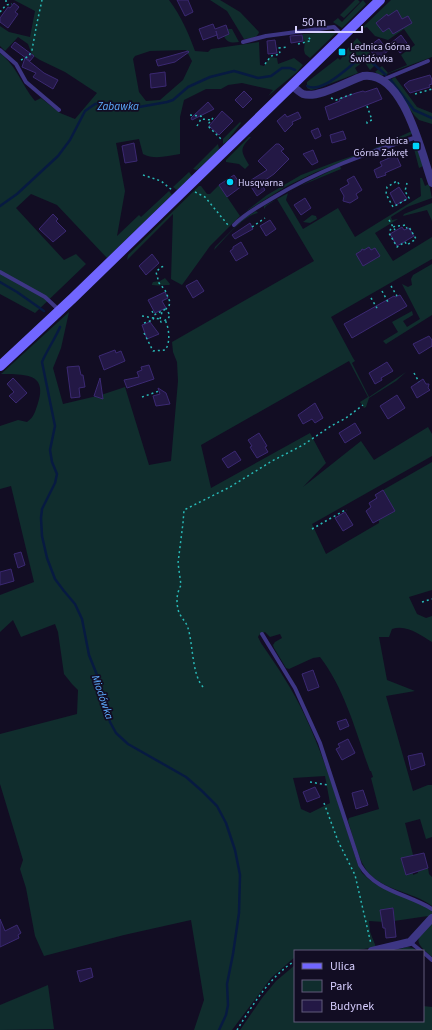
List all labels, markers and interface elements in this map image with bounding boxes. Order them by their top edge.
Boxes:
scale bar [296,8,362,34]
text: 50 m [302,14,326,31]
place label: Lednica Górna Świdówka [350,40,410,66]
marker: Lednica Górna Świdówka [337,47,347,57]
water label: Zabawka [96,99,139,114]
place label: Lednica Górna Zakręt [354,134,409,160]
marker: Lednica Górna Zakręt [411,141,421,151]
place label: Husqvarna [238,176,283,190]
marker: Husqvarna [225,177,235,187]
water label: Miodówka [88,673,117,722]
legend [294,950,424,1022]
text: Ulica [330,958,355,975]
text: Park [330,978,352,995]
text: Budynek [330,998,374,1015]

